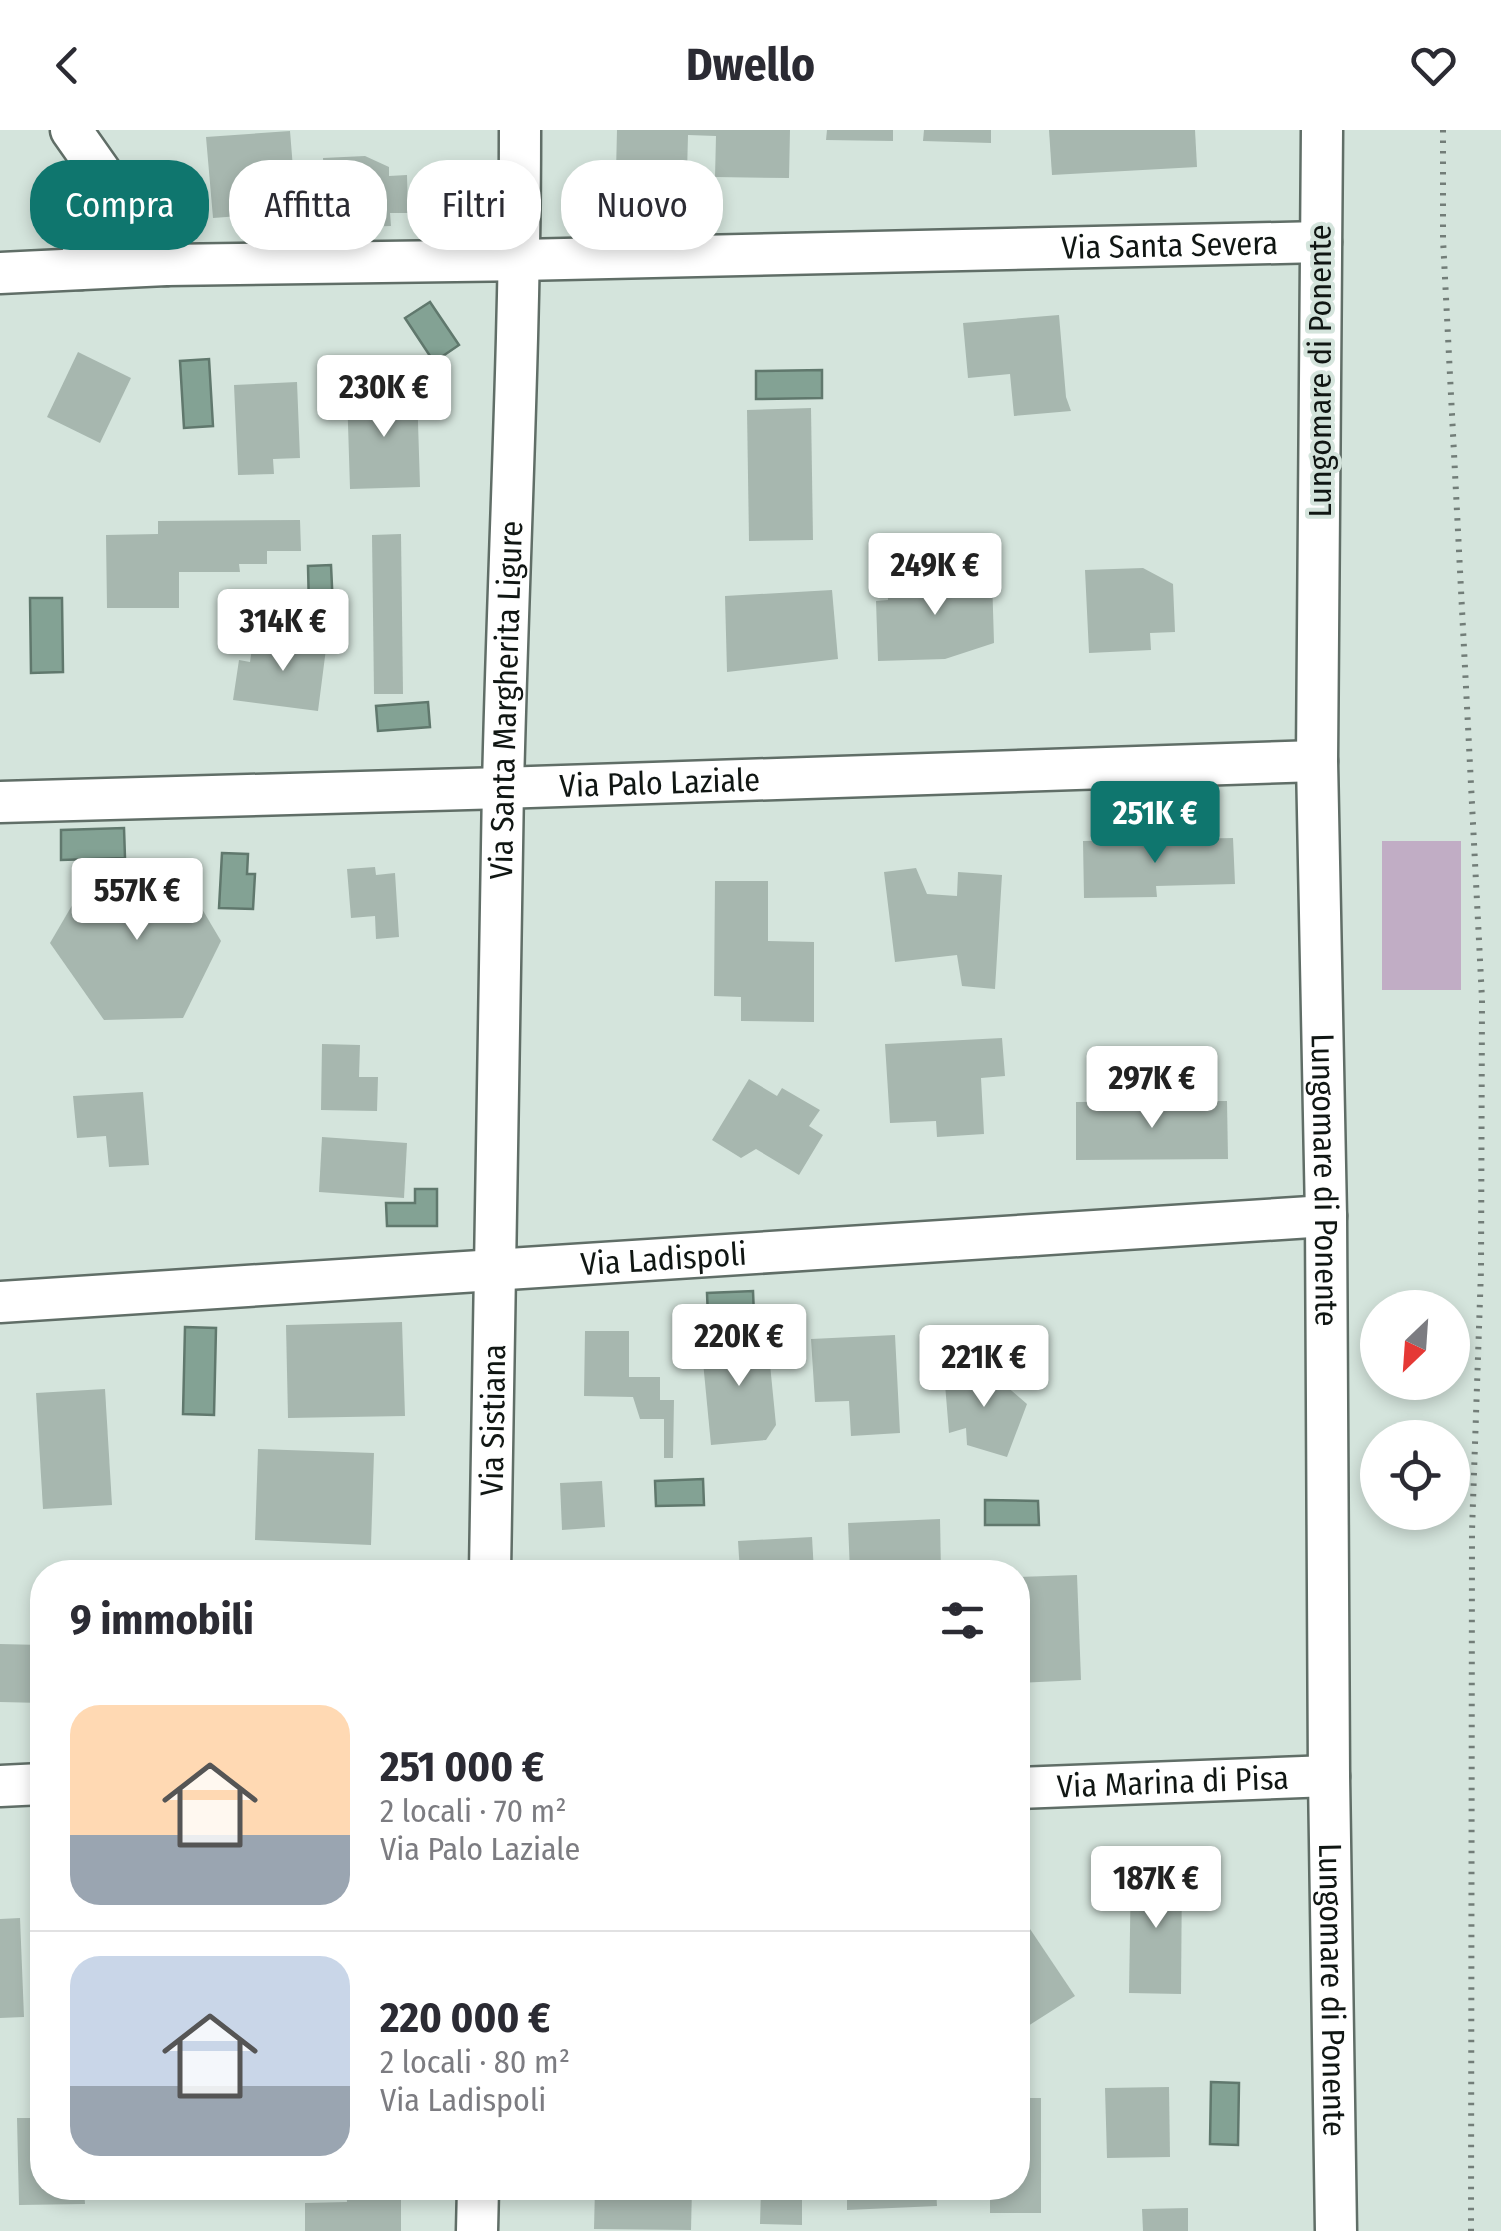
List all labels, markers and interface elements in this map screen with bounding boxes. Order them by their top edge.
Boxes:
icon: back [40,38,95,93]
text: Dwello [686,38,815,92]
icon: heart [1406,38,1461,93]
chip: Compra [30,160,209,250]
chip: Affitta [229,160,387,250]
chip: Filtri [407,160,541,250]
chip: Nuovo [561,160,723,250]
street label: Via Santa Severa [1061,224,1278,267]
street label: Lungomare di Ponente [1301,224,1339,518]
pin: 230K € [303,355,465,440]
text: 230K € [339,368,429,406]
street label: Via Santa Margherita Ligure [482,520,530,880]
pin: 249K € [854,533,1016,618]
text: 249K € [891,546,980,584]
pin: 314K € [202,589,364,674]
text: 314K € [240,602,326,640]
street label: Via Palo Laziale [559,760,761,805]
pin: 251K € [1074,781,1236,866]
text: 251K € [1113,794,1197,832]
pin: 557K € [56,858,218,943]
text: 557K € [94,871,180,909]
street label: Lungomare di Ponente [1303,1033,1346,1327]
pin: 297K € [1071,1046,1233,1131]
text: 297K € [1109,1059,1195,1097]
street label: Via Ladispoli [579,1235,748,1283]
north arrow [1360,1290,1470,1400]
map controls [1360,1290,1470,1530]
pin: 220K € [658,1304,820,1389]
text: 220K € [694,1317,784,1355]
pin: 221K € [903,1325,1065,1410]
text: 221K € [941,1338,1027,1376]
street label: Via Sistiana [473,1344,513,1496]
button: locate [1360,1420,1470,1530]
icon: filters [935,1593,990,1648]
text: 9 immobili [70,1595,254,1645]
text: 251 000 € [380,1742,544,1792]
icon: home [150,1745,270,1865]
street label: Via Marina di Pisa [1056,1759,1290,1805]
text: 2 locali · 70 m² [380,1792,567,1830]
text: Via Palo Laziale [380,1830,580,1868]
street label: Lungomare di Ponente [1311,1843,1354,2137]
pin: 187K € [1075,1846,1237,1931]
text: 187K € [1113,1859,1199,1897]
text: 220 000 € [380,1993,551,2043]
icon: home [150,1996,270,2116]
text: 2 locali · 80 m² [380,2043,570,2081]
text: Via Ladispoli [380,2081,546,2119]

